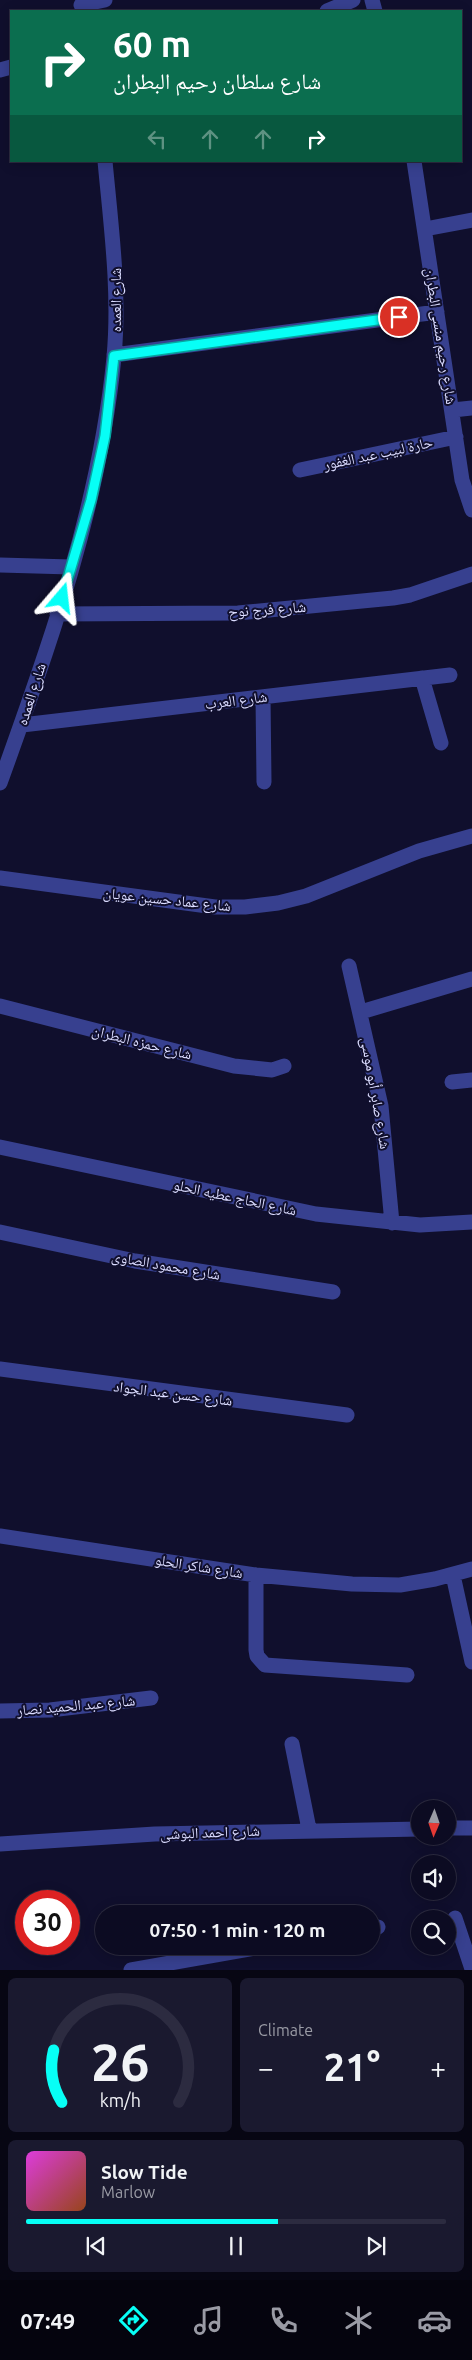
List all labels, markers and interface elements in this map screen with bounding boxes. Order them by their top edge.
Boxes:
text: 60 m [113,24,191,64]
icon: right [30,30,95,95]
text: شارع سلطان رحيم البطران [113,68,321,93]
icon: left [143,125,171,153]
icon: ahead [196,125,224,153]
icon: ahead [249,125,277,153]
icon: right [302,125,330,153]
street label: شارع رحيم منسى البطران [420,267,460,406]
street label: شارع العمده [107,268,126,332]
pin [378,296,420,338]
icon: arrive [385,303,413,331]
street label: حارة لبيب عبد الغفور [321,433,435,474]
position arrow [35,571,87,623]
street label: شارع فرج نوح [228,598,307,622]
street label: شارع العمده [13,661,51,728]
street label: شارع العرب [204,688,268,714]
street label: شارع عماد حسين عويان [102,884,232,916]
street label: شارع حمزه البطران [90,1021,194,1065]
street label: شارع صابر أبو موسى [356,1036,394,1151]
street label: شارع الحاج عطيه الحلو [171,1176,298,1220]
street label: شارع محمود الصاوى [110,1247,222,1285]
street label: شارع حسن عبد الجواد [112,1377,234,1411]
street label: شارع شاكر الحلو [154,1551,244,1583]
street label: شارع عبد الحميد نصار [15,1691,136,1721]
north arrow [411,1800,456,1845]
map controls [411,1800,456,1955]
street label: شارع احمد البوشى [160,1822,261,1844]
button: sound [411,1855,456,1900]
speed limit sign: 30 [15,1890,80,1955]
button: search [411,1910,456,1955]
text: 07:50 · 1 min · 120 m [150,1919,325,1941]
text: Climate [258,2021,313,2039]
text: 26 [91,2033,149,2091]
text: 21° [324,2046,380,2088]
text: − [258,2052,274,2083]
text: + [430,2052,446,2083]
text: km/h [99,2090,141,2110]
text: Slow Tide [101,2161,188,2183]
text: Marlow [101,2183,155,2201]
icon: previous [82,2232,110,2260]
icon: pause [222,2232,250,2260]
icon: next [362,2232,390,2260]
icon: directions [116,2303,151,2338]
icon: music [191,2303,226,2338]
icon: phone [266,2303,301,2338]
icon: climate [341,2303,376,2338]
icon: car [417,2303,452,2338]
text: 07:49 [20,2308,75,2333]

